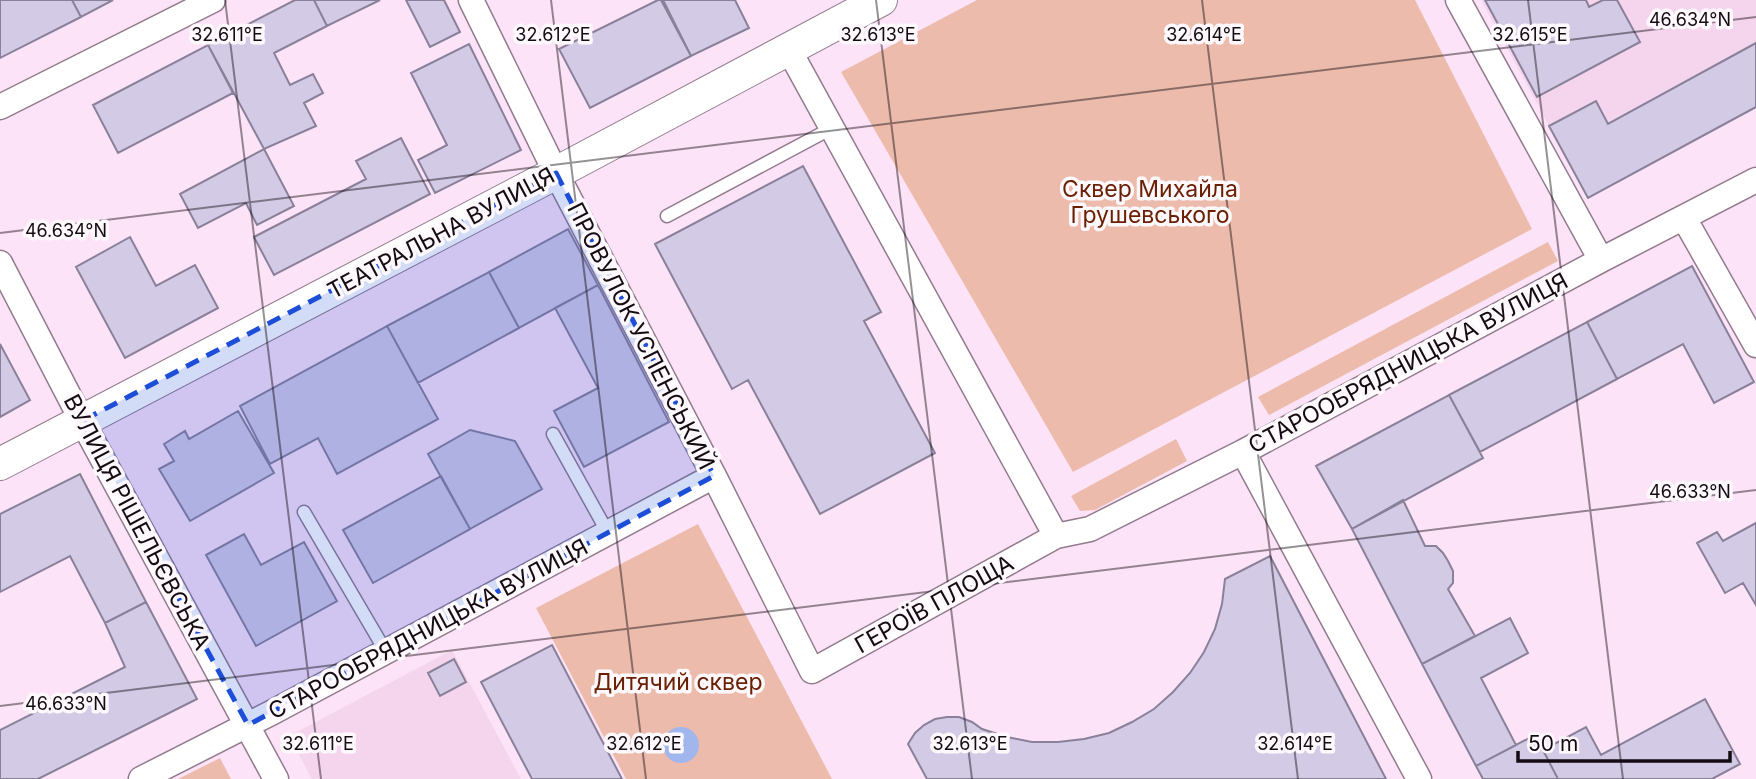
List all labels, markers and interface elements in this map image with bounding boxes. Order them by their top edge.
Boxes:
text: 46.634°N [1649,9,1731,30]
text: 32.611°E [191,24,263,45]
text: 32.612°E [515,24,591,45]
text: 32.613°E [840,24,916,45]
text: 32.614°E [1166,24,1242,45]
text: 32.615°E [1492,24,1568,45]
street label: ТЕАТРАЛЬНА ВУЛИЦЯ [323,161,559,305]
park label: Сквер Михайла Грушевського [1062,175,1238,229]
street label: ПРОВУЛОК УСПЕНСЬКИЙ [561,198,721,474]
text: 46.634°N [25,220,107,241]
street label: СТАРООБРЯДНИЦЬКА ВУЛИЦЯ [1243,267,1573,459]
street label: ВУЛИЦЯ РІШЕЛЬЄВСЬКА [58,389,216,655]
text: 46.633°N [1649,481,1731,502]
street label: СТАРООБРЯДНИЦЬКА ВУЛИЦЯ [263,533,593,725]
street label: ГЕРОЇВ ПЛОЩА [850,549,1018,659]
park label: Дитячий сквер [594,668,762,696]
text: 46.633°N [25,693,107,714]
scale bar [1518,720,1730,764]
text: 50 m [1528,731,1578,756]
text: 32.611°E [282,733,354,754]
text: 32.612°E [606,733,682,754]
text: 32.613°E [932,733,1008,754]
text: 32.614°E [1257,733,1333,754]

